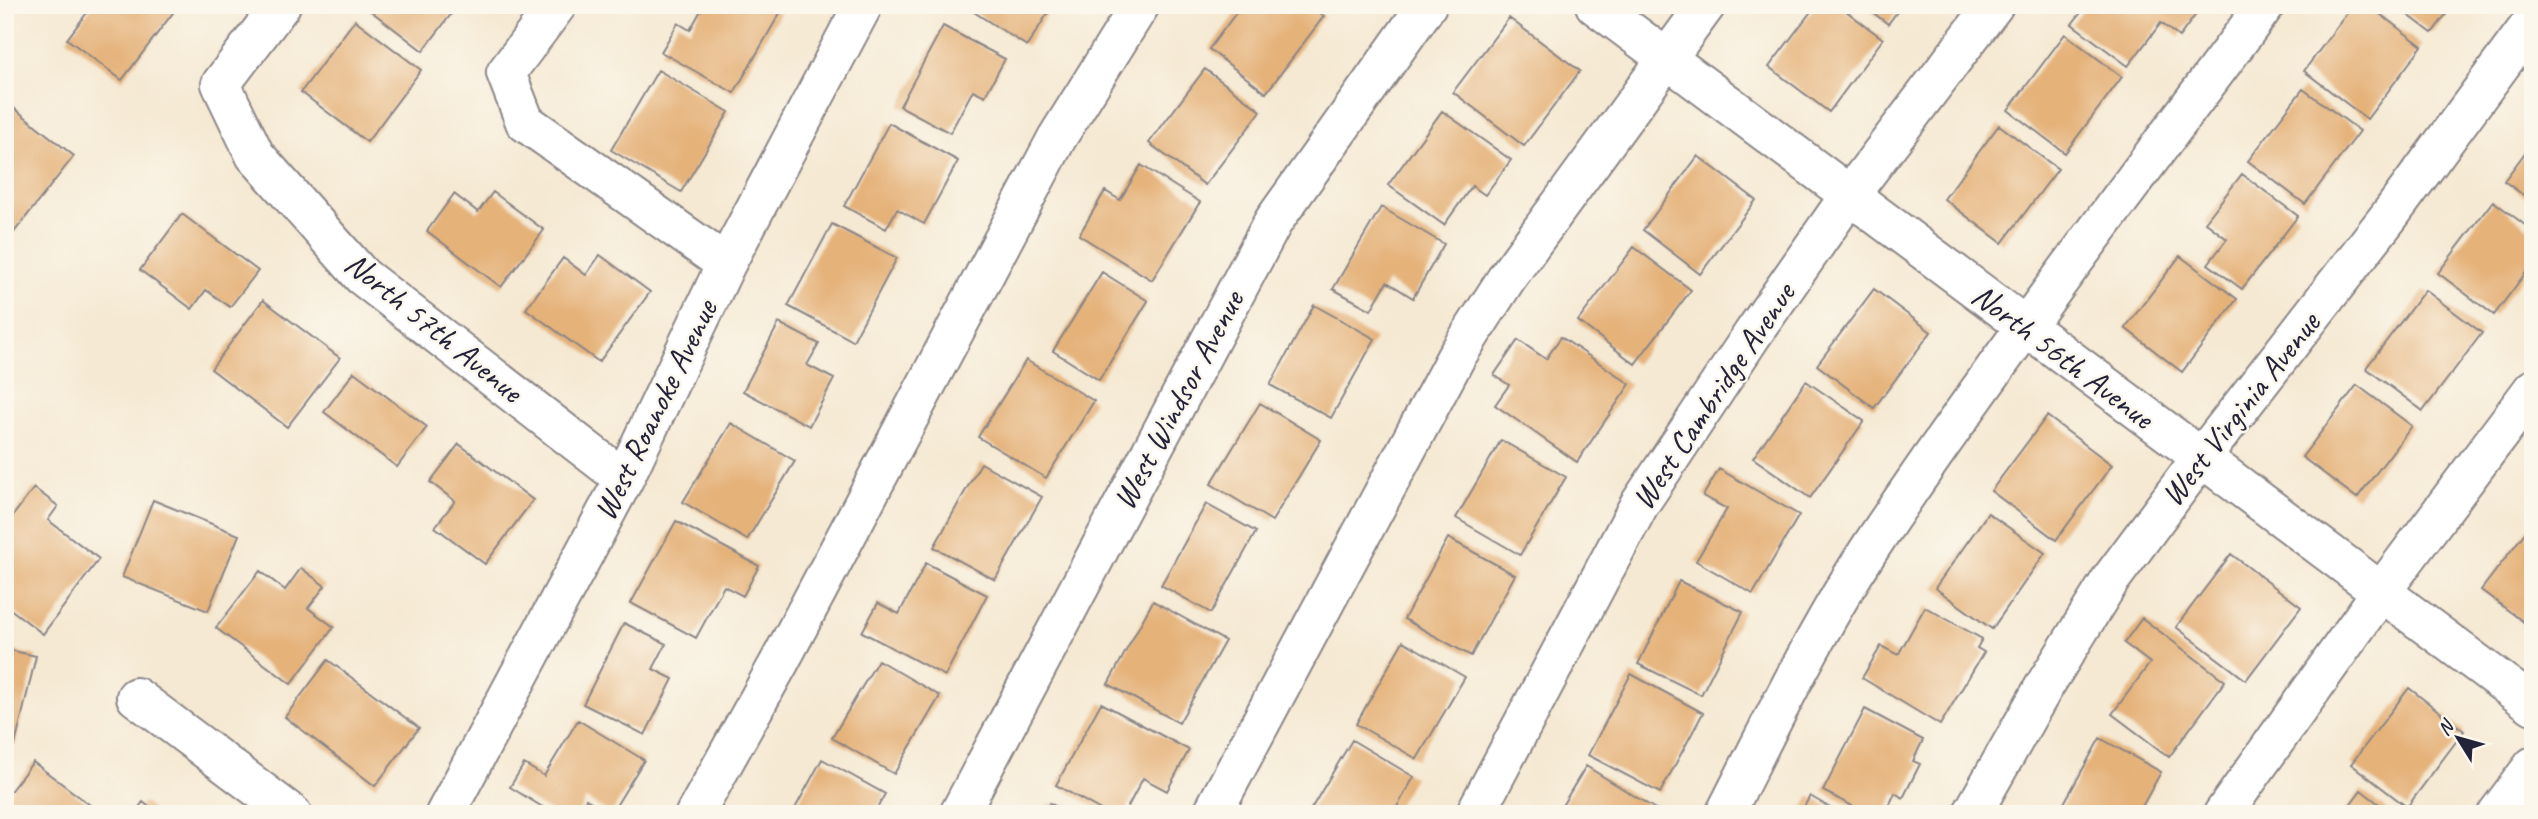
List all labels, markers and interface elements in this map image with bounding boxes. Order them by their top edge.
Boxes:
street label: North 57th Avenue [337,242,533,413]
street label: West Cambridge Avenue [1622,273,1806,517]
street label: North 56th Avenue [1964,274,2164,439]
street label: West Windsor Avenue [1103,282,1254,516]
street label: West Roanoke Avenue [584,291,727,527]
street label: West Virginia Avenue [2151,302,2330,515]
north arrow [2422,704,2492,774]
text: N [2432,714,2460,740]

